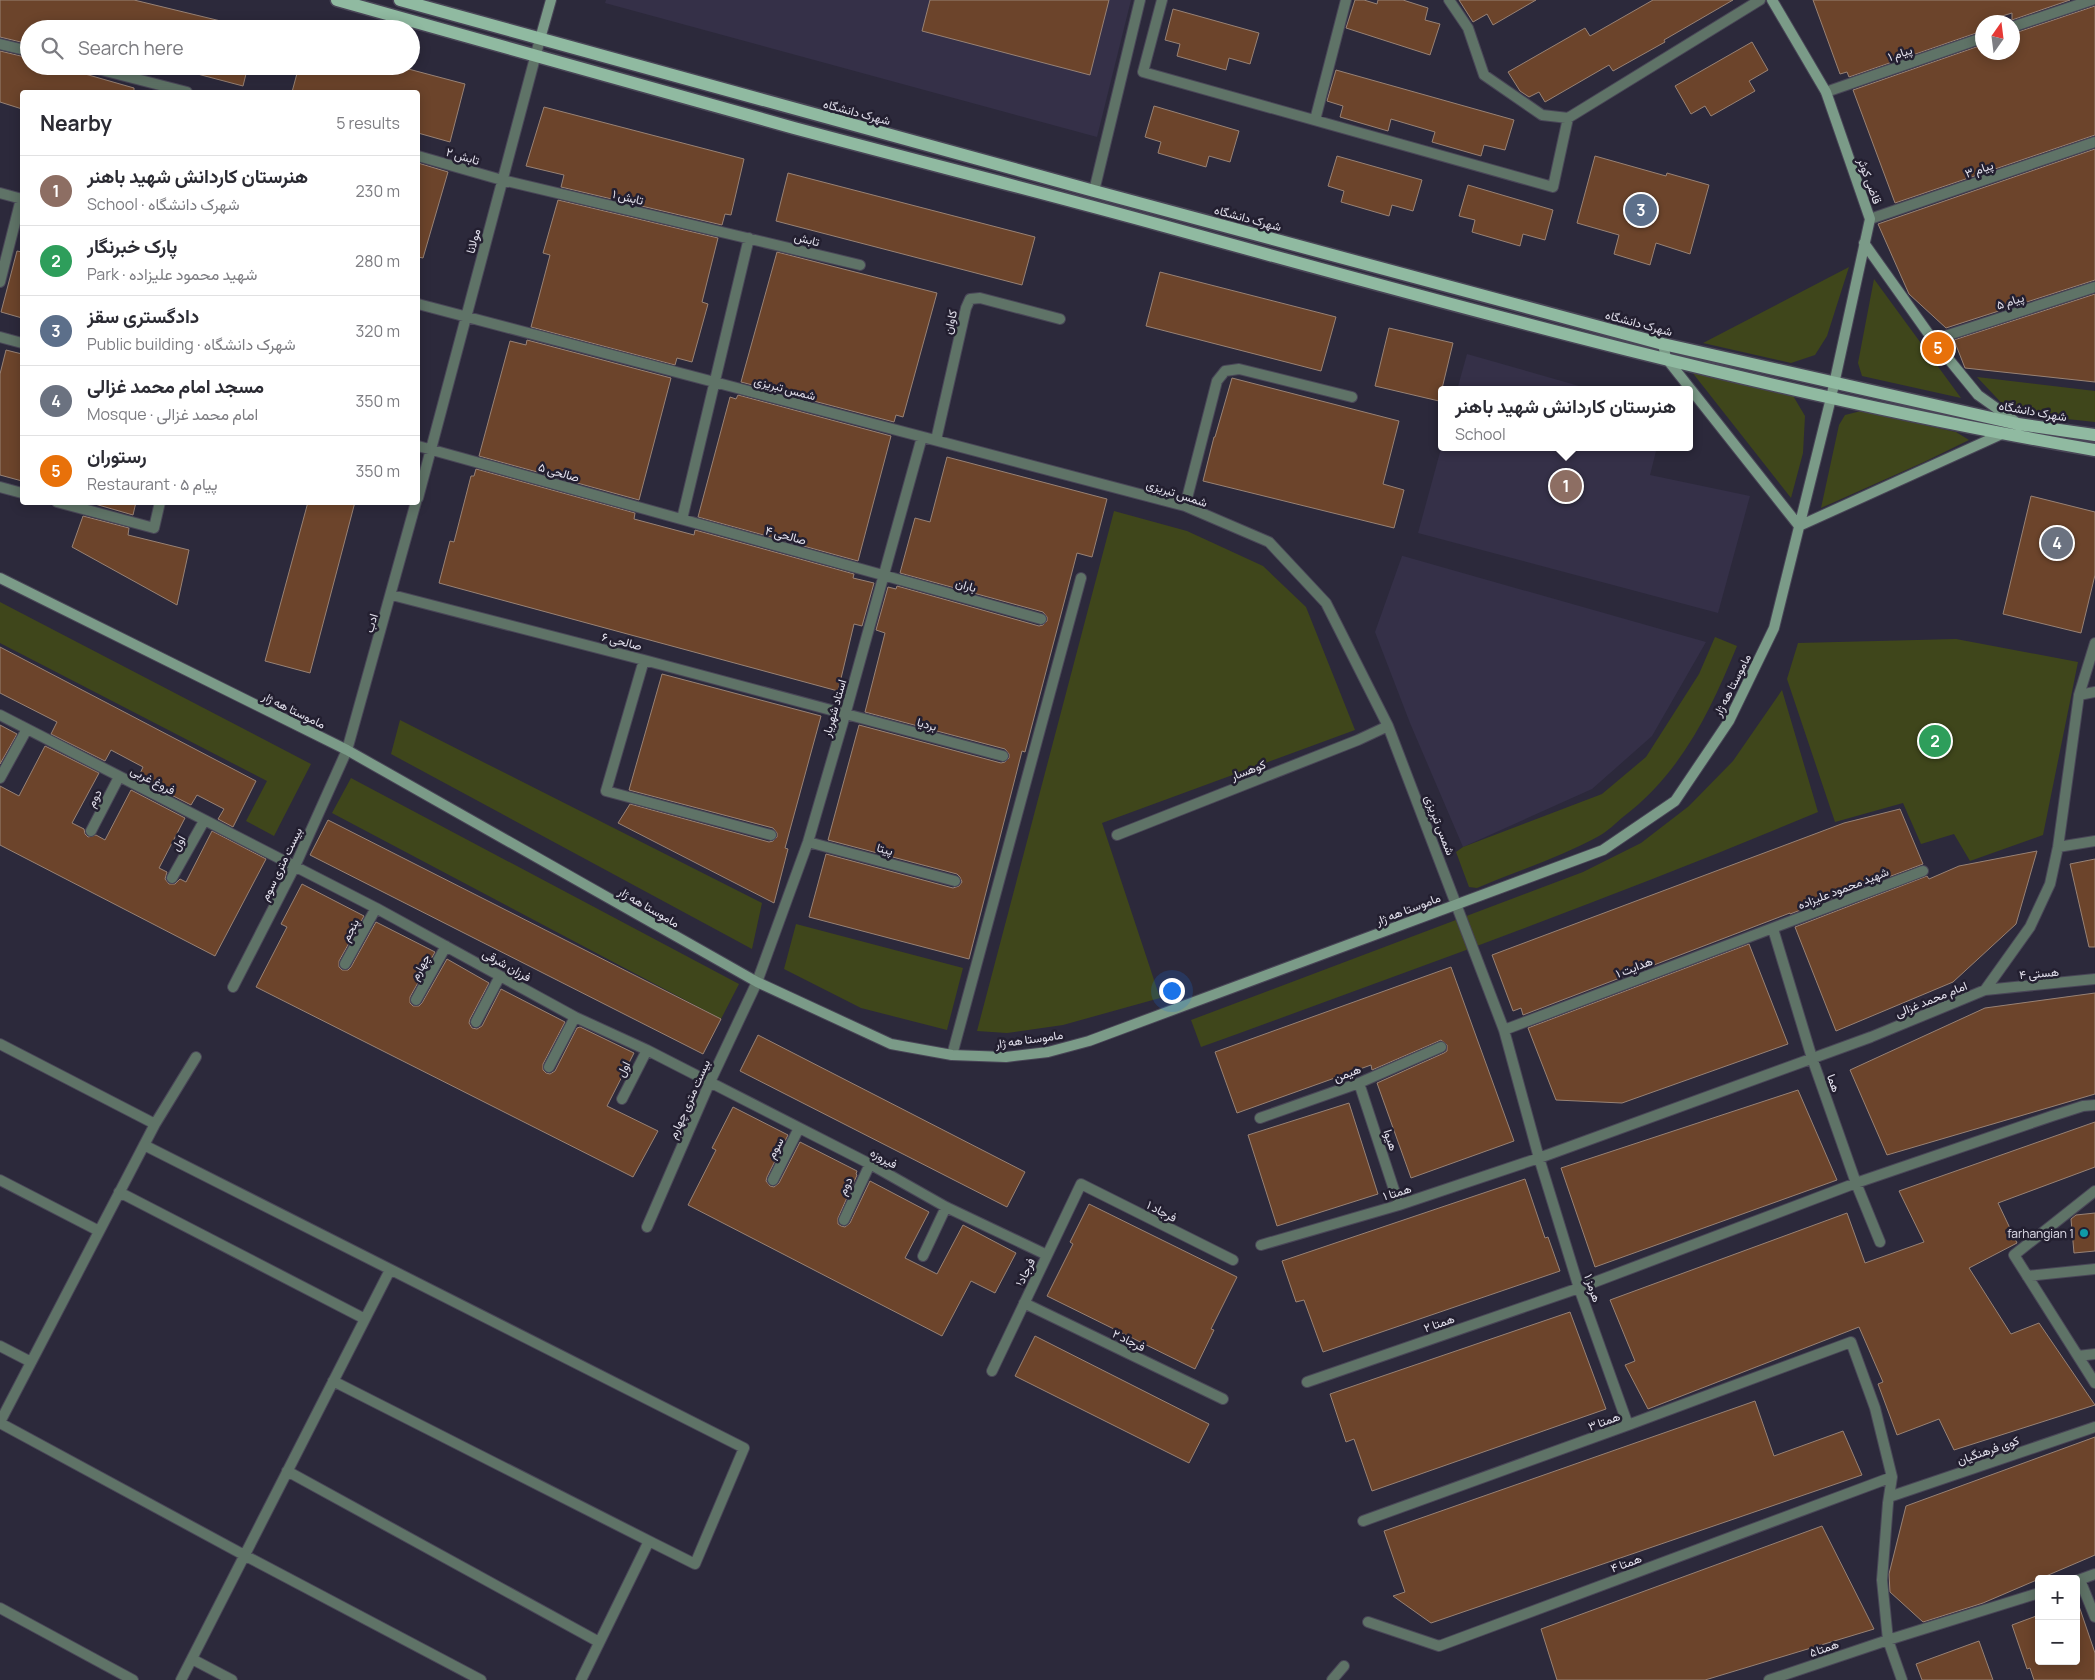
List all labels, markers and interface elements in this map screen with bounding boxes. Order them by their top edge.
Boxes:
north arrow [1975,15,2020,60]
search box [20,20,420,75]
icon: search [38,34,66,62]
text: Search here [78,35,184,61]
street label: پیام ۱ [1886,41,1914,65]
street label: شهرک دانشگاه [822,95,892,129]
text: Nearby [40,109,112,137]
text: 5 results [336,112,400,134]
street label: تابش ۲ [444,143,482,169]
street label: قاضی کوثر [1853,155,1886,206]
street label: پیام ۳ [1962,156,1996,182]
text: هنرستان کاردانش شهید باهنر [87,163,308,189]
text: 1 [52,180,60,202]
text: 230 m [356,180,400,202]
street label: تابش ۱ [611,185,645,209]
pin: 3 [1625,191,1657,229]
text: School · شهرک دانشگاه [87,193,240,215]
street label: شهرک دانشگاه [1213,201,1283,235]
street label: مولانا [462,227,484,255]
street label: تابش [793,228,821,250]
text: پارک خبرنگار [87,233,177,259]
text: 2 [51,250,61,272]
text: 280 m [355,250,400,272]
text: Park · شهید محمود علیزاده [87,263,257,285]
street label: پیام ۵ [1994,289,2026,313]
text: دادگستری سقز [87,303,199,329]
street label: شهرک دانشگاه [1604,306,1674,340]
street label: کاوان [939,308,961,336]
text: 3 [51,320,61,342]
text: 320 m [356,320,400,342]
pin: 5 [1922,329,1954,367]
text: Public building · شهرک دانشگاه [87,333,296,355]
street label: شمس تبریزی [752,372,818,404]
text: مسجد امام محمد غزالی [87,373,264,399]
popup [1438,386,1693,451]
text: 4 [51,390,61,412]
text: 350 m [355,390,400,412]
text: هنرستان کاردانش شهید باهنر [1455,393,1676,419]
street label: شهرک دانشگاه [1998,397,2068,425]
text: Mosque · امام محمد غزالی [87,403,258,425]
text: School [1455,423,1506,445]
text: رستوران [87,443,147,469]
street label: صالحی ۵ [536,458,582,486]
text: 5 [51,460,61,482]
text: 350 m [355,460,400,482]
pin: 1 [1550,467,1582,505]
text: Restaurant · پیام ۵ [87,473,218,495]
street label: شمس تبریزی [1144,475,1210,511]
street label: صالحی ۴ [764,521,808,549]
pin: 4 [2041,524,2073,562]
street label: باران [954,574,978,596]
street label: ادب [360,612,382,634]
street label: صالحی ۶ [600,628,644,654]
street label: ماموستا هه ژار [1708,651,1755,720]
street label: استاد شهریار [817,677,850,740]
street label: ماموستا هه ژار [259,687,328,733]
street label: بردیا [915,713,939,735]
pin: 2 [1919,722,1951,760]
street label: کوهسار [1227,756,1268,785]
street label: فروغ غربی [127,761,178,799]
street label: دوم [82,786,106,810]
street label: شمس تبریزی [1421,792,1459,858]
street label: بیست متری سوم [256,824,306,904]
street label: اول [167,832,189,854]
street label: پیتا [875,839,895,859]
street label: شهید محمود علیزاده [1795,863,1891,913]
street label: ماموستا هه ژار [614,882,683,931]
street label: ماموستا هه ژار [1372,889,1443,930]
street label: پنجم [337,915,363,944]
street label: فرزان شرقی [480,945,534,985]
street label: چهارم [406,951,434,983]
street label: هدایت ۱ [1613,952,1655,982]
street label: هستی ۴ [2018,963,2060,983]
street label: امام محمد غزالی [1892,977,1970,1021]
your location [1159,978,1185,1004]
street label: ماموستا هه ژار [993,1026,1064,1052]
street label: بیست متری چهارم [664,1057,714,1141]
street label: اول [612,1058,634,1080]
street label: هیمن [1331,1060,1363,1086]
street label: هما [1823,1071,1845,1095]
street label: هیوا [1380,1127,1402,1153]
street label: سوم [762,1134,788,1162]
street label: فیروزه [867,1144,901,1172]
street label: دوم [833,1174,857,1198]
street label: همتا ۱ [1381,1180,1413,1204]
street label: فرجاد ۱ [1144,1196,1180,1226]
place label: farhangian 1 [2007,1225,2074,1242]
marker: farhangian 1 [2078,1227,2090,1239]
street label: فرجاد۱ [1011,1255,1039,1289]
street label: هرمز ۱ [1580,1272,1606,1304]
street label: همتا ۲ [1421,1310,1457,1336]
street label: فرجاد ۲ [1110,1325,1148,1355]
street label: همتا ۳ [1585,1407,1623,1435]
street label: کوی فرهنگیان [1955,1431,2021,1469]
street label: همتا ۴ [1608,1550,1644,1576]
map controls [2035,1575,2080,1665]
button: + [2035,1575,2080,1620]
button: − [2035,1620,2080,1665]
street label: همتا۵ [1807,1635,1841,1661]

